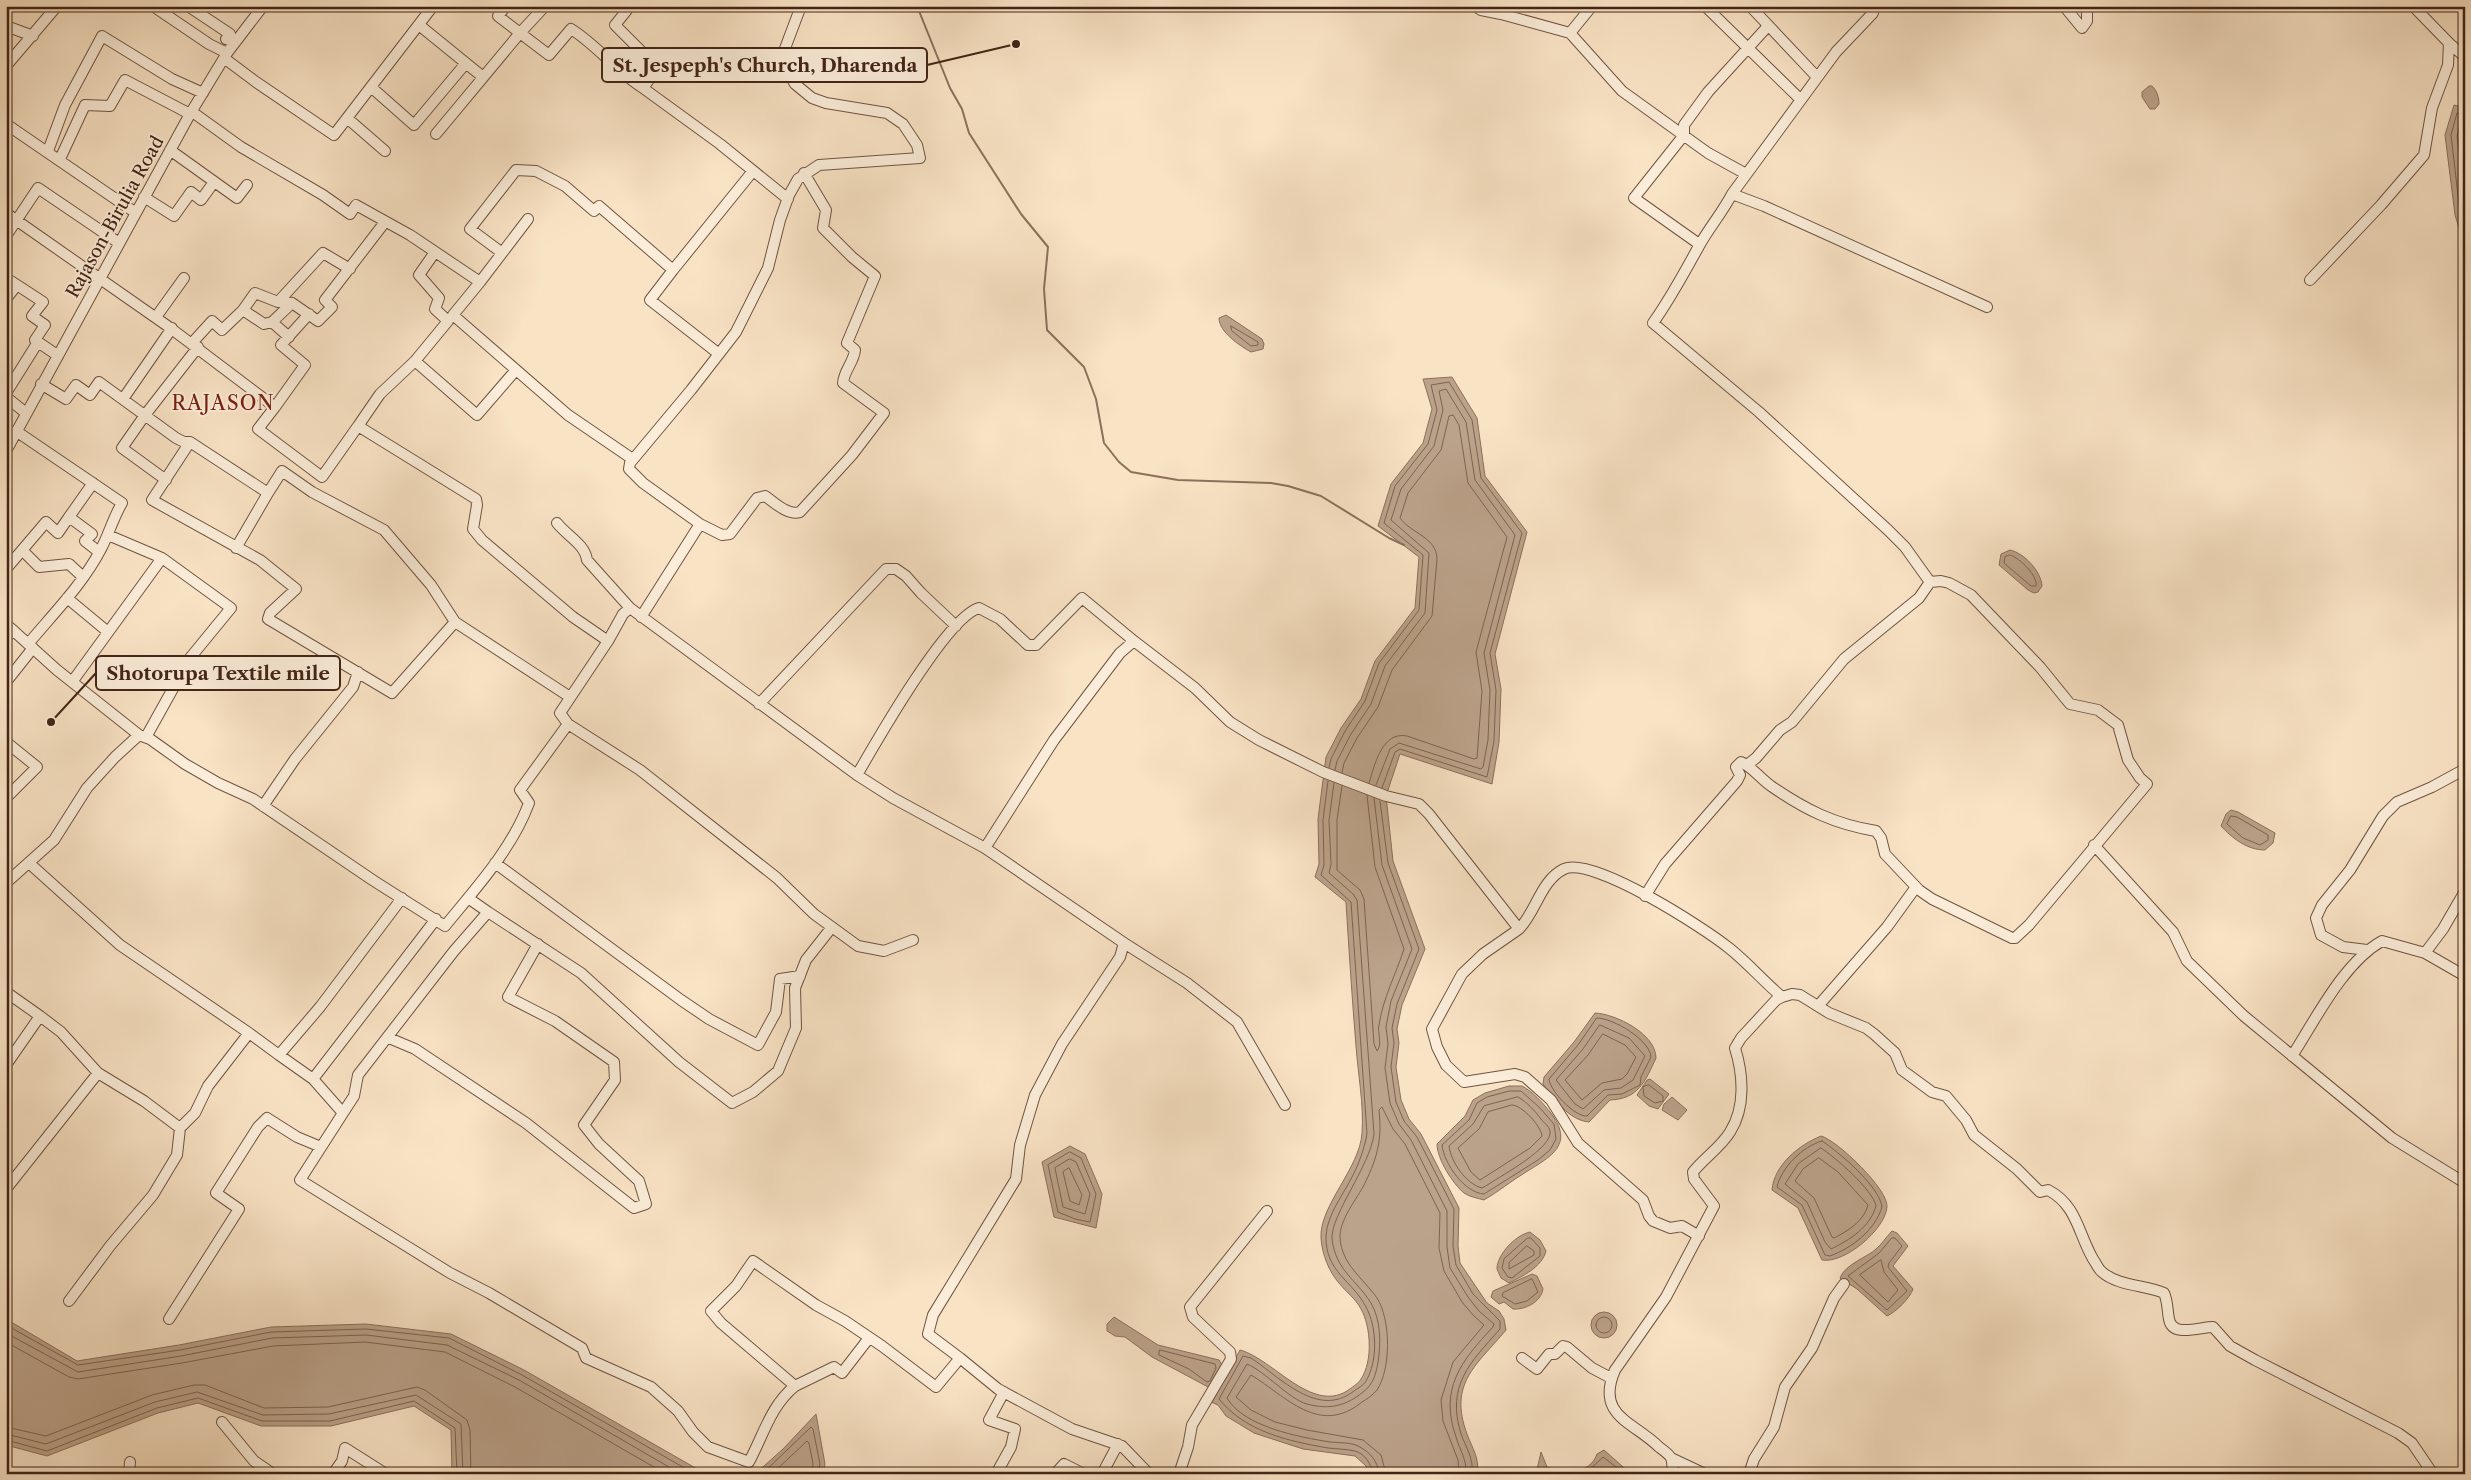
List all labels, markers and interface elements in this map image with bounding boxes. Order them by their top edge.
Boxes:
callout: St. Jespeph's Church, Dharenda [602,48,927,82]
text: St. Jespeph's Church, Dharenda [612,54,919,77]
street label: Rajason-Birulia Road [61,132,169,302]
district label: RAJASON [171,391,275,415]
callout: Shotorupa Textile mile [96,656,340,690]
text: Shotorupa Textile mile [106,662,330,685]

